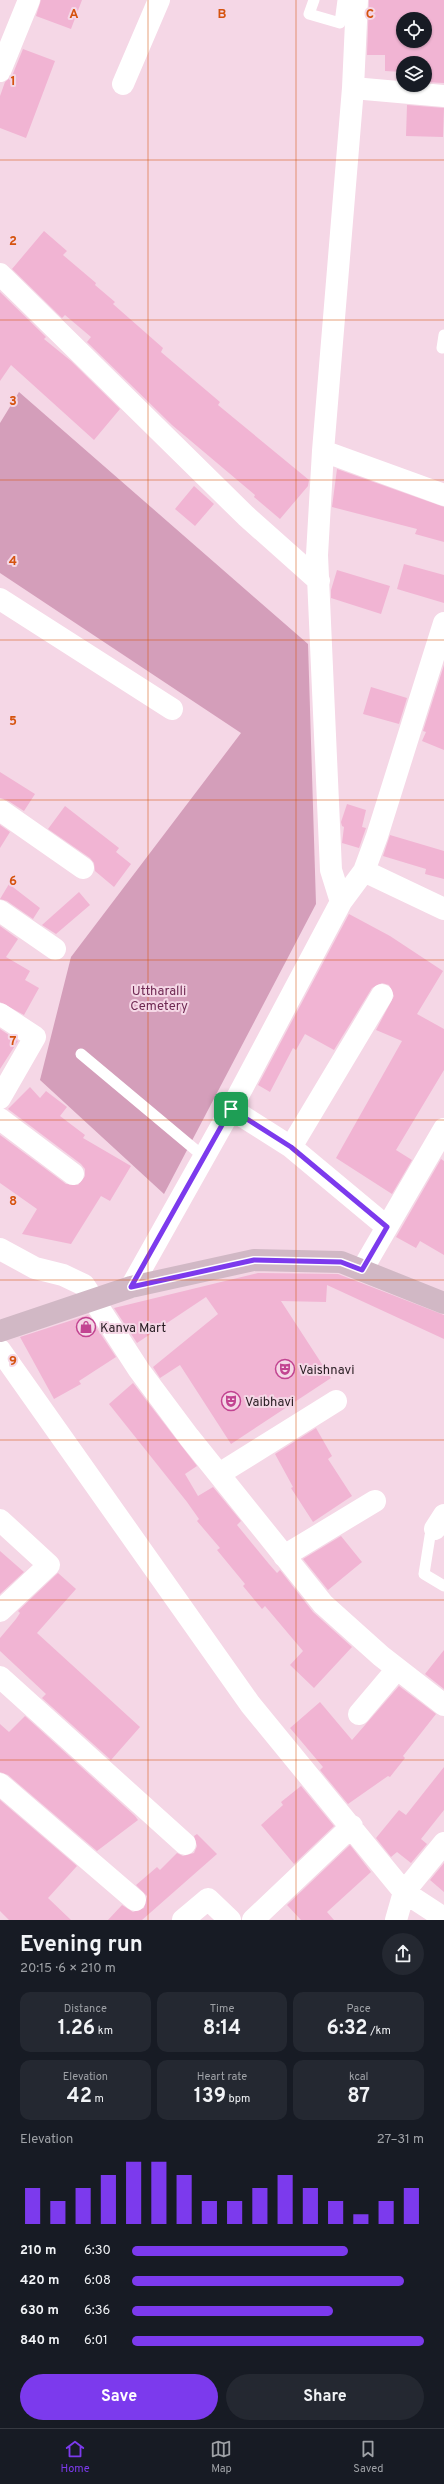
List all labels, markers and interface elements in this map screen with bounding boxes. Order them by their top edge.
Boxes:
text: A [69,7,79,23]
text: B [218,7,227,23]
text: C [366,7,374,23]
map controls [396,12,432,92]
button: locate [396,12,432,48]
button: layers [396,56,432,92]
text: 1 [10,74,16,90]
text: 2 [9,234,17,250]
text: 3 [9,394,17,410]
text: 4 [9,554,17,570]
text: 5 [9,714,17,730]
text: 6 [9,874,17,890]
park label: Uttharalli Cemetery [130,984,188,1015]
text: 7 [10,1034,17,1050]
pin [214,1092,248,1126]
icon: arrive [220,1098,242,1120]
text: 8 [9,1194,17,1210]
shop icon: Kanva Mart [75,1316,97,1338]
place label: Kanva Mart [100,1321,166,1337]
text: 9 [9,1354,17,1370]
theatre icon: Vaishnavi [274,1358,296,1380]
place label: Vaishnavi [299,1363,354,1379]
theatre icon: Vaibhavi [220,1390,242,1412]
place label: Vaibhavi [245,1395,294,1411]
text: Evening run [20,1932,143,1959]
button: share [382,1933,424,1975]
text: 20:15 · 6 × 210 m [20,1961,116,1977]
text: Distance [64,2002,107,2016]
text: Time [210,2002,234,2016]
text: Pace [347,2002,371,2016]
text: 1.26 [58,2016,95,2042]
text: 8:14 [203,2016,241,2042]
text: 6:32 [327,2016,368,2042]
text: km [95,2024,113,2038]
text: /km [368,2024,391,2038]
text: Elevation [63,2070,108,2084]
text: Heart rate [197,2070,247,2084]
text: kcal [349,2070,368,2084]
text: 42 [67,2084,92,2110]
text: 139 [194,2084,226,2110]
text: 87 [347,2084,370,2110]
text: m [92,2092,104,2106]
text: bpm [226,2092,250,2106]
text: Elevation [20,2132,73,2148]
text: 27–31 m [377,2132,424,2148]
text: 210 m [20,2243,56,2259]
text: 6:30 [84,2243,111,2259]
text: 420 m [20,2273,60,2289]
text: 6:08 [84,2273,111,2289]
text: 630 m [20,2303,59,2319]
text: 6:36 [84,2303,110,2319]
text: 840 m [20,2333,60,2349]
text: 6:01 [84,2333,108,2349]
button: Save [20,2374,218,2420]
button: Share [226,2374,424,2420]
tab: Home [60,2438,90,2476]
tab: Map [210,2438,232,2476]
tab: Saved [353,2438,384,2476]

